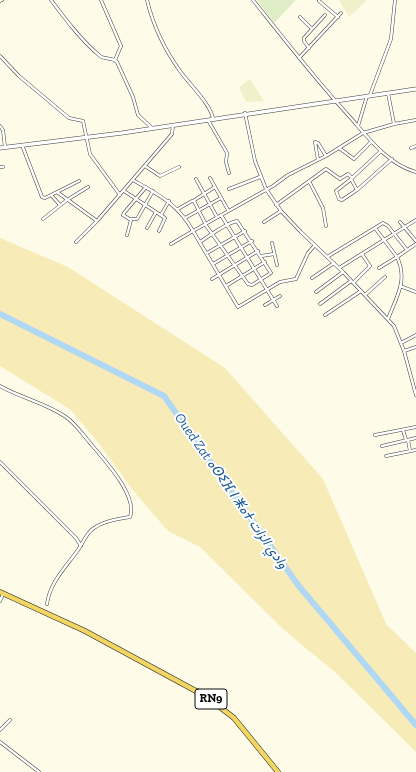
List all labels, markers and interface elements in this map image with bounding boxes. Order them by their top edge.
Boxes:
water label: Oued Zat ⴰⵙⵉⴼ ⵏ ⵥⴰⵜ وادي الزات [171,410,291,572]
road number: RN9 [195,689,227,709]

